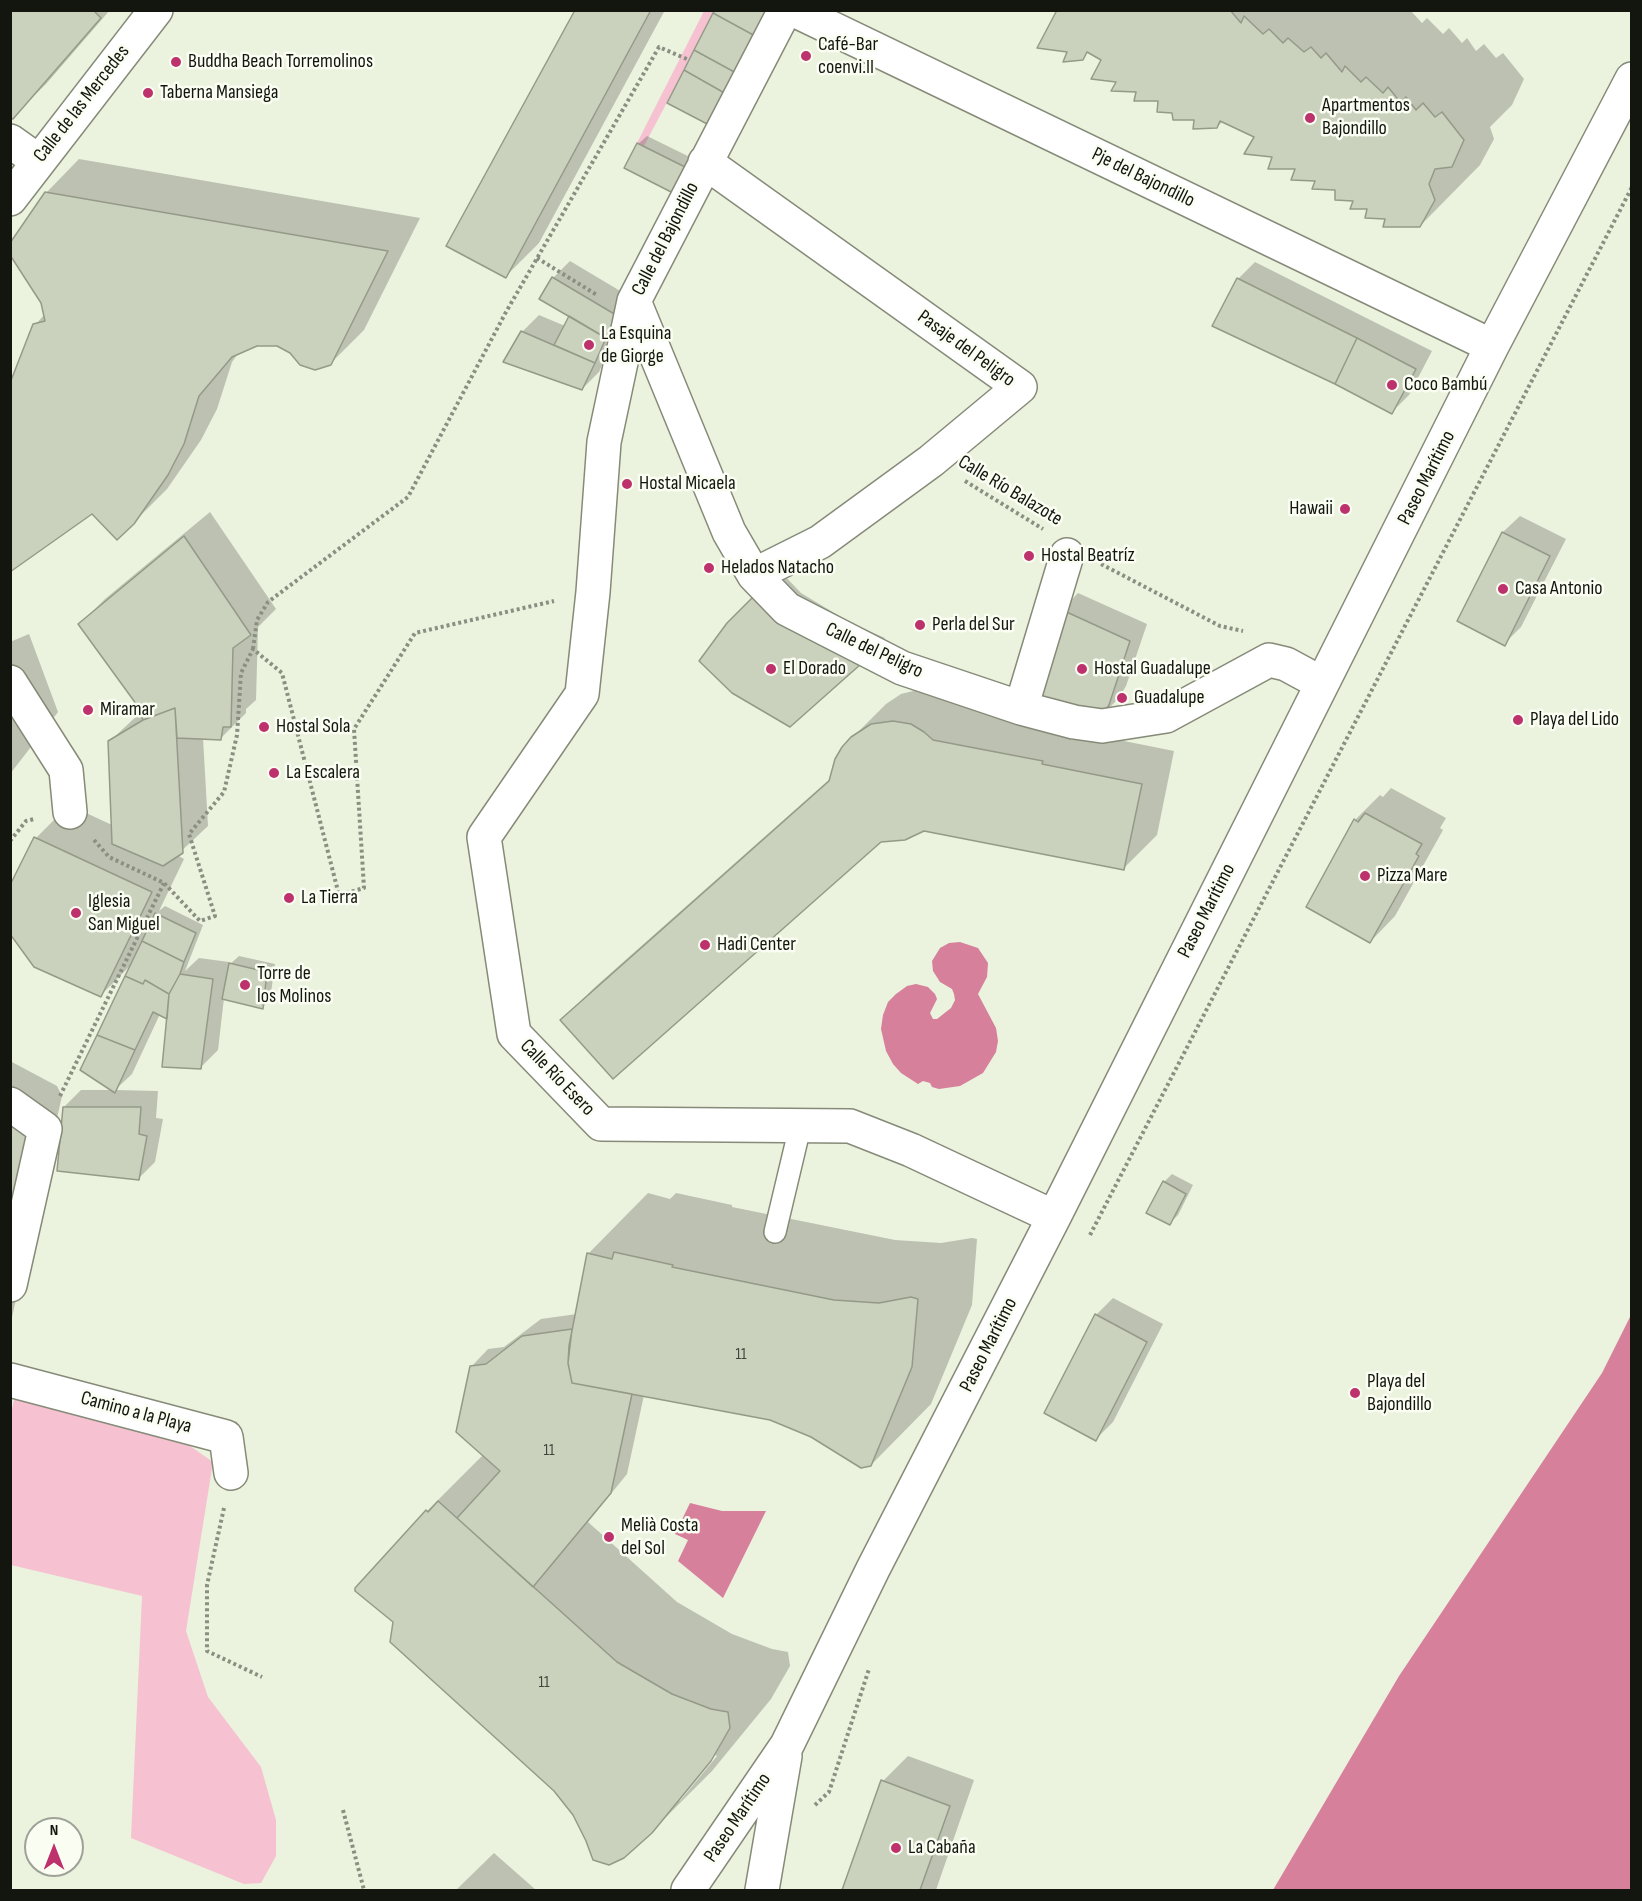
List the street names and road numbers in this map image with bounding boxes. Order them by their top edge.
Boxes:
street label: Calle de las Mercedes [29,41,135,167]
street label: Pje del Bajondillo [1088,143,1198,213]
street label: Calle del Bajondillo [627,178,705,300]
street label: Pasaje del Peligro [913,306,1019,392]
street label: Paseo Marítimo [1393,427,1461,529]
street label: Calle Río Balazote [953,450,1067,532]
street label: Calle del Peligro [821,618,927,684]
street label: Paseo Marítimo [1173,860,1241,962]
street label: Calle Río Esero [515,1035,599,1121]
street label: Paseo Marítimo [955,1294,1023,1396]
street label: Camino a la Playa [78,1387,194,1439]
street label: Paseo Marítimo [699,1769,777,1867]

